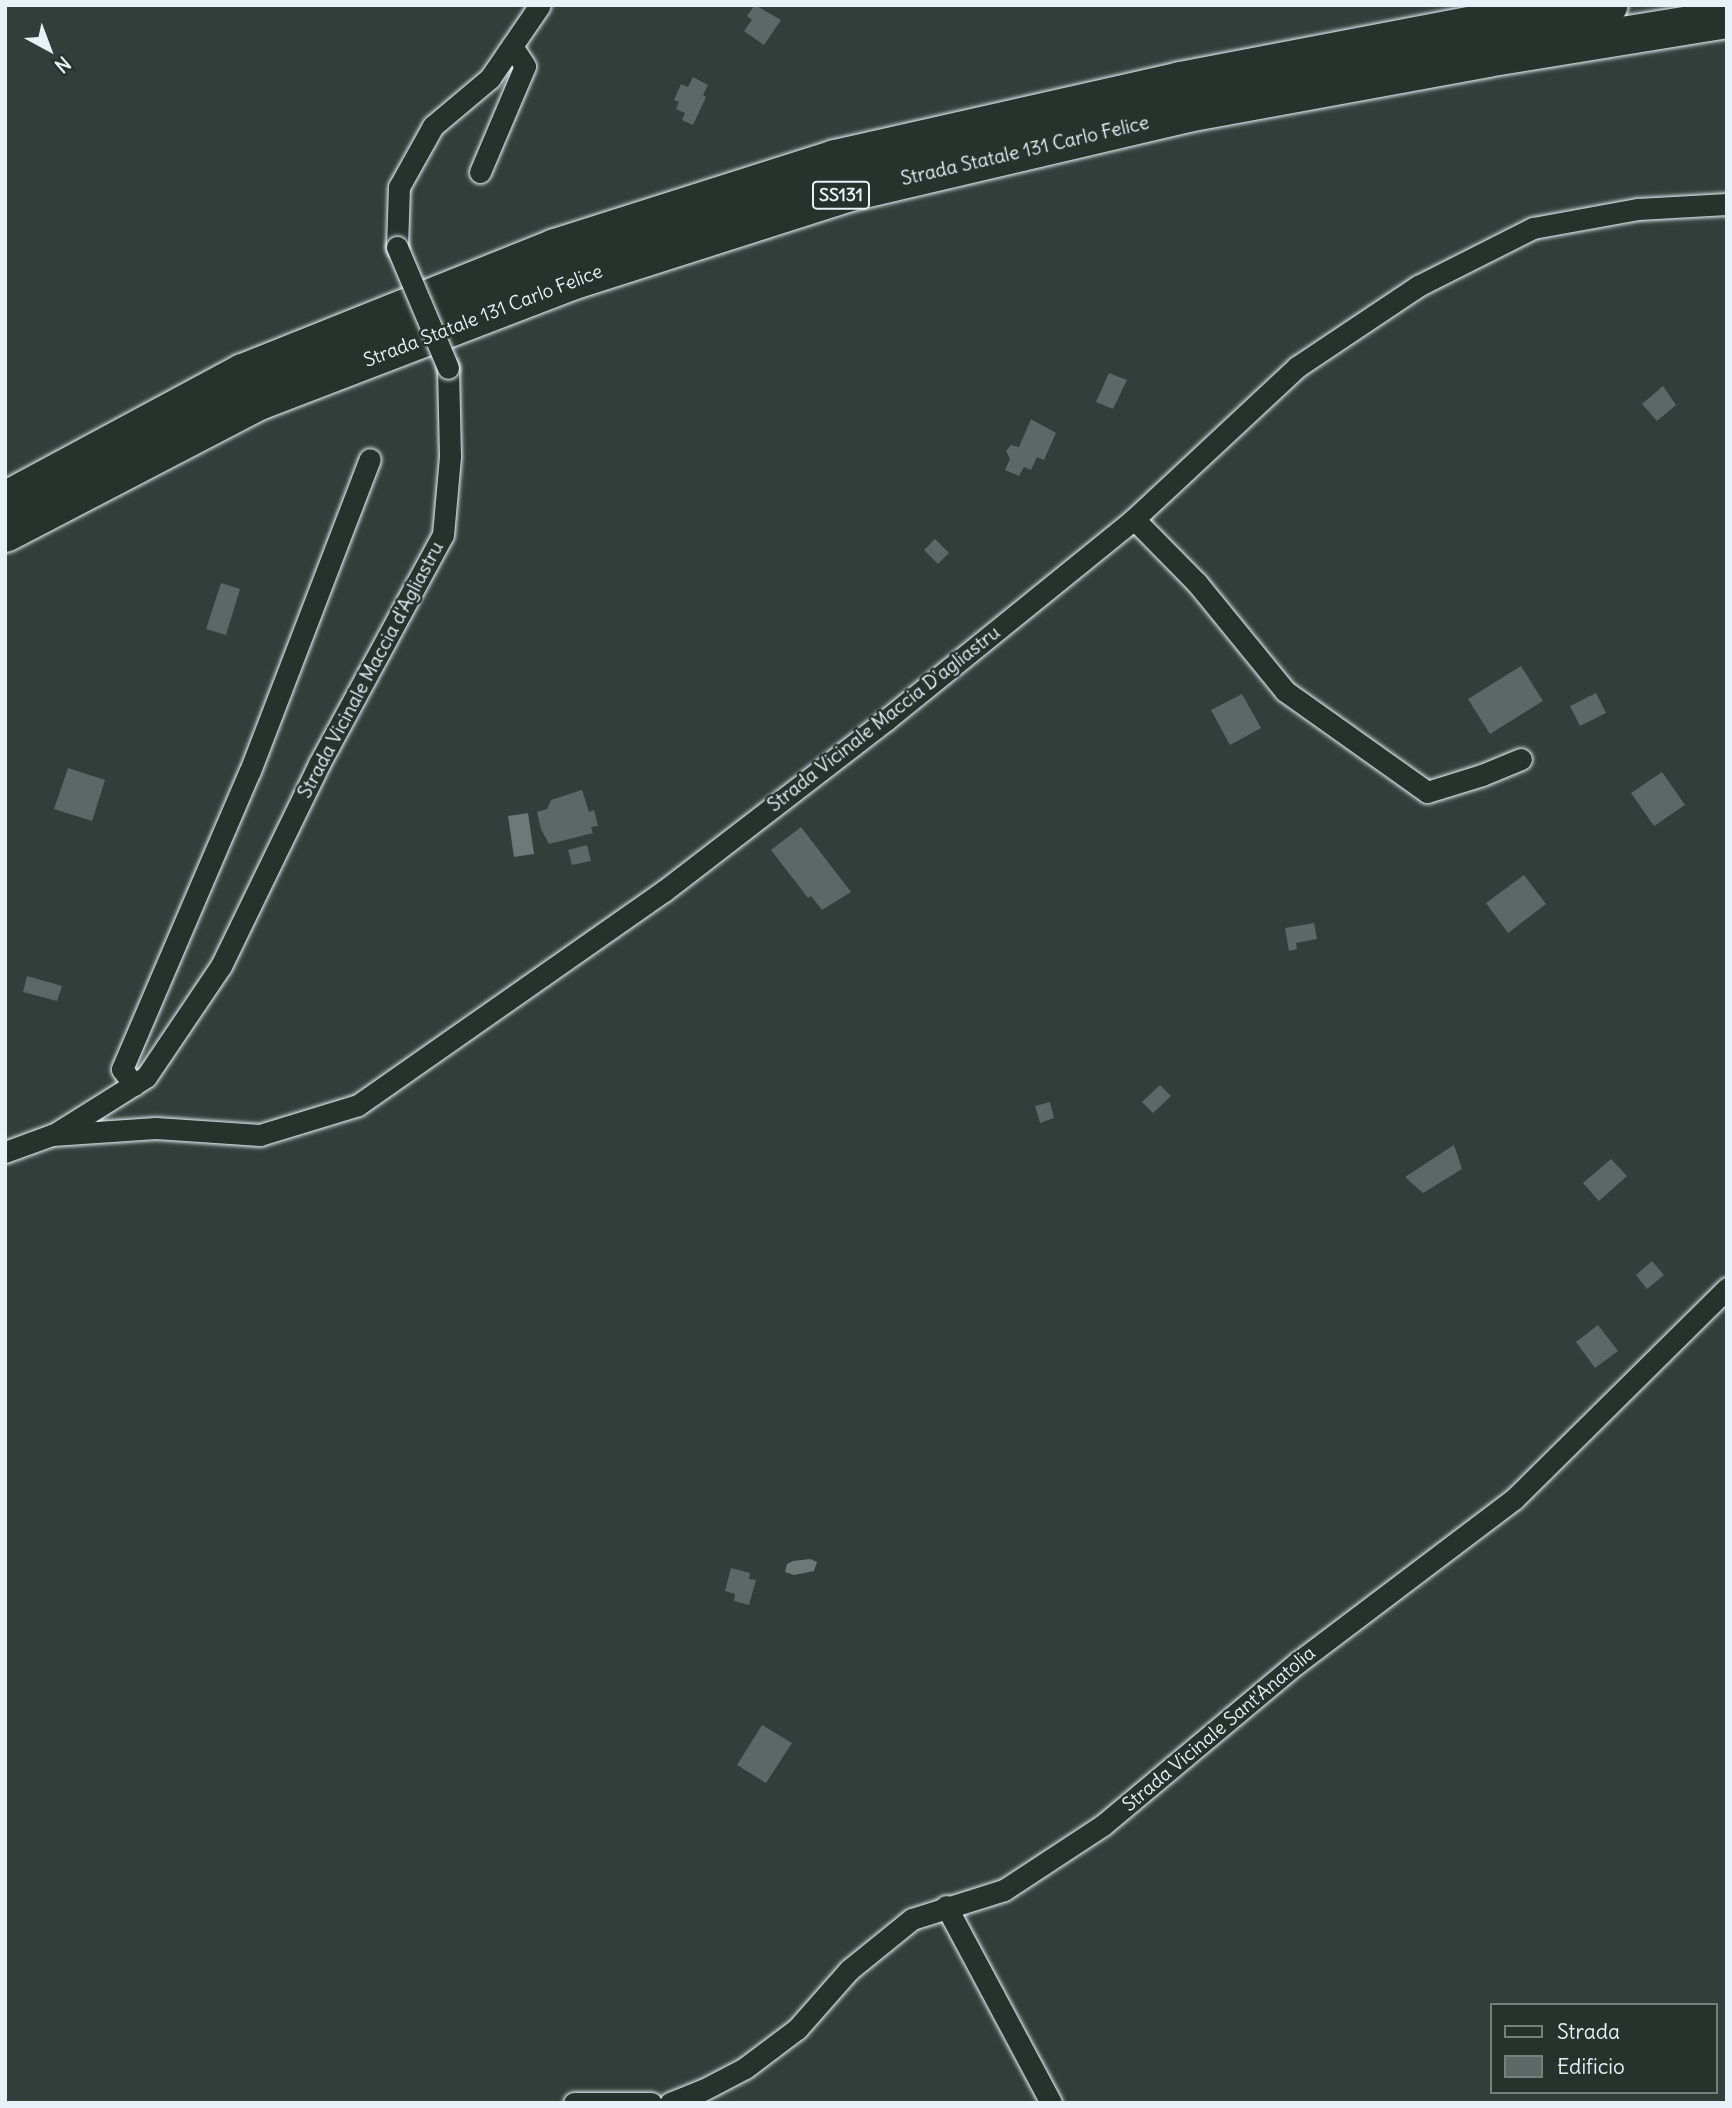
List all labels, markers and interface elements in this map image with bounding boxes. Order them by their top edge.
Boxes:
north arrow [14,14,84,84]
text: N [50,51,76,78]
street label: Strada Statale 131 Carlo Felice [899,111,1151,191]
road number: SS131 [811,180,871,210]
street label: Strada Statale 131 Carlo Felice [360,260,606,372]
street label: Strada Vicinale Maccia d'Agliastru [293,538,449,802]
street label: Strada Vicinale Maccia D'agliastru [763,621,1005,817]
street label: Strada Vicinale Sant'Anatolia [1118,1642,1320,1816]
legend [1490,2003,1718,2094]
text: Strada [1557,2018,1620,2045]
text: Edificio [1557,2053,1625,2080]

